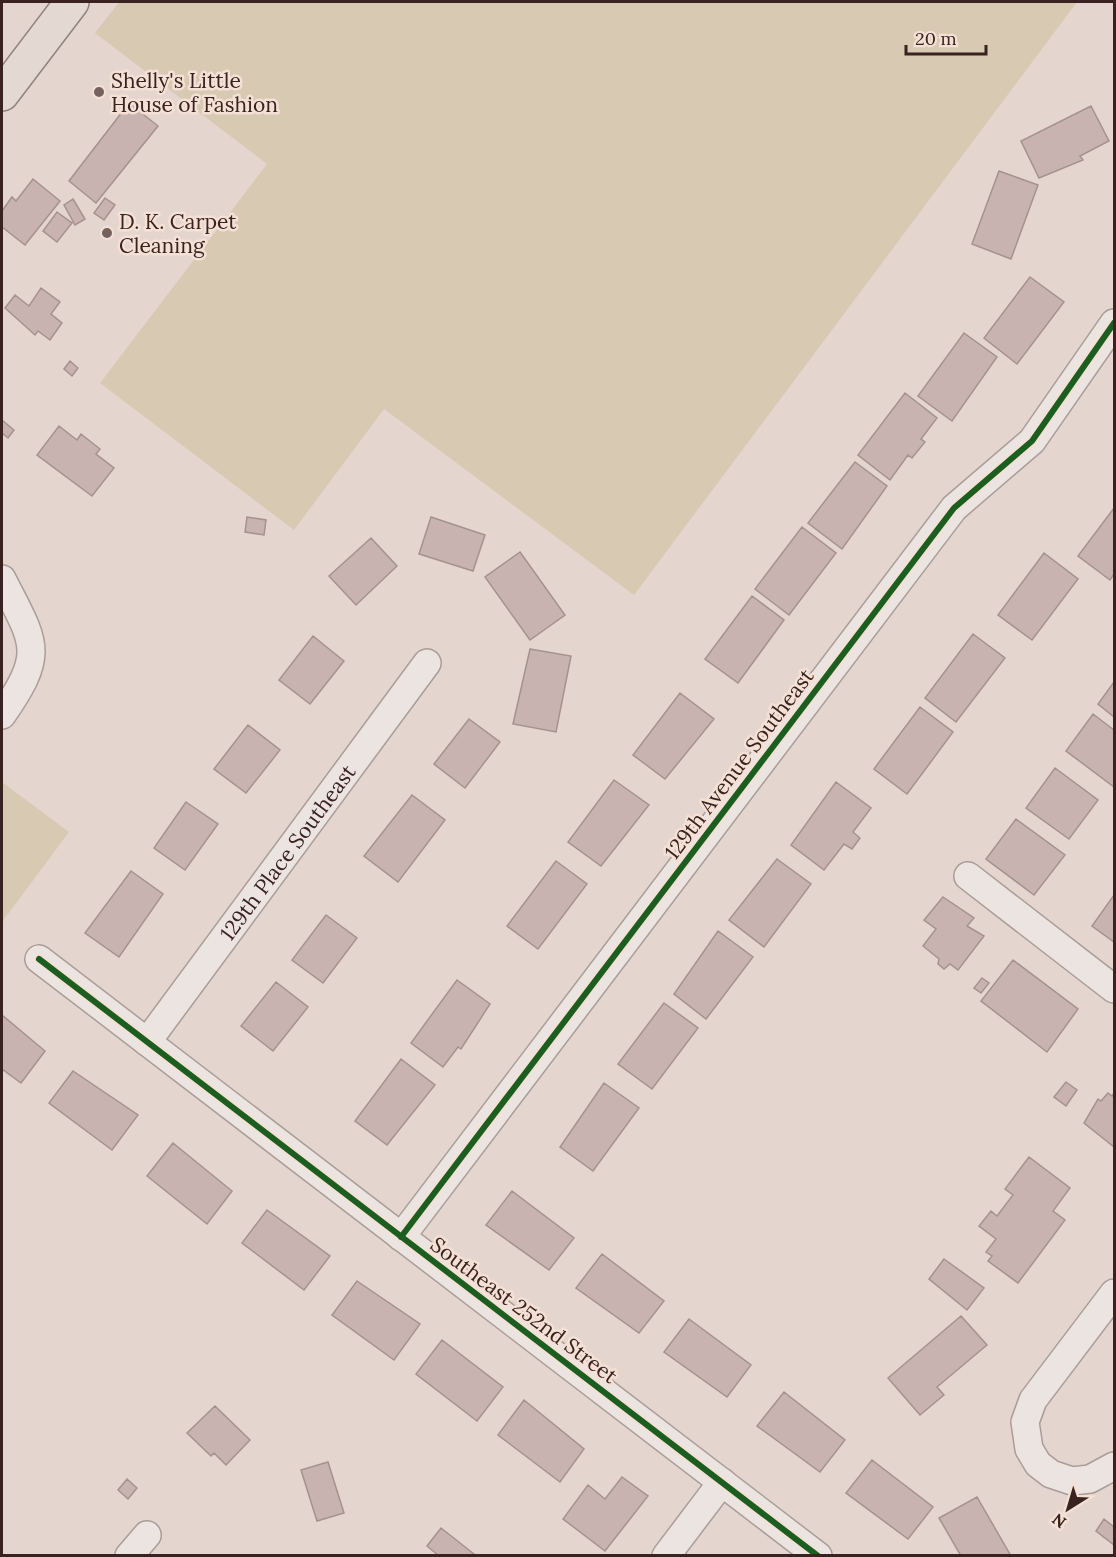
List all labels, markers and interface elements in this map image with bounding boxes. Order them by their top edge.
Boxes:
scale bar [906,18,986,56]
text: 20 m [915,27,957,50]
place label: Shelly's Little House of Fashion [111,67,278,118]
marker: Shelly's Little House of Fashion [92,85,106,99]
place label: D. K. Carpet Cleaning [119,208,237,259]
marker: D. K. Carpet Cleaning [100,226,114,240]
street label: 129th Avenue Southeast [659,663,820,865]
street label: 129th Place Southeast [213,758,362,945]
street label: Southeast 252nd Street [425,1231,624,1390]
north arrow [1038,1479,1098,1539]
text: N [1048,1509,1070,1533]

